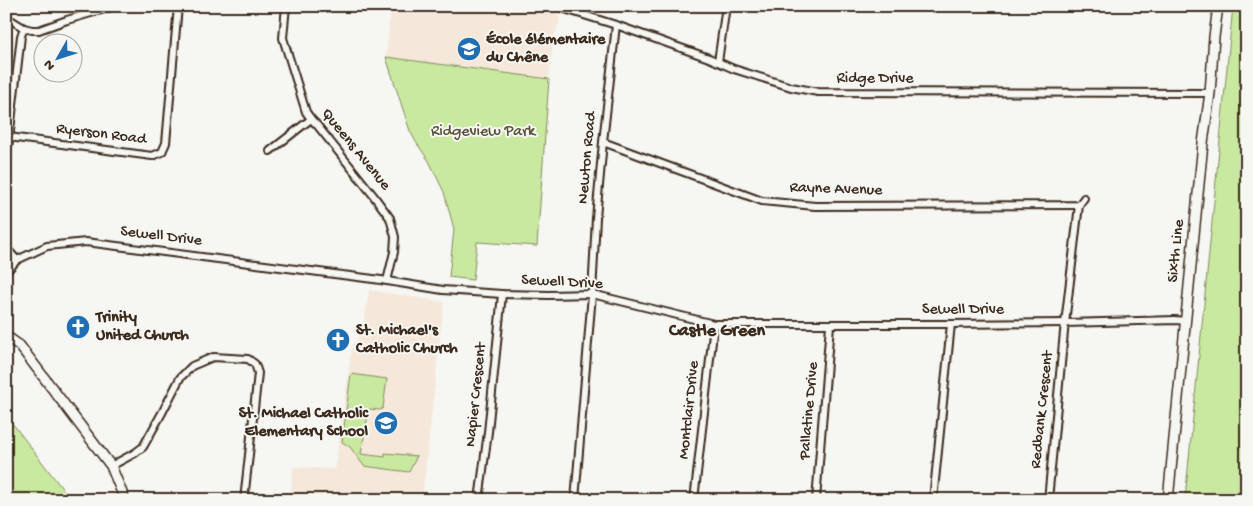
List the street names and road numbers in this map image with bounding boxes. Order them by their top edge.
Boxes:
street label: Ridge Drive [836,70,914,89]
street label: Queens Avenue [316,105,394,195]
street label: Newton Road [575,110,602,205]
street label: Ryerson Road [55,120,149,150]
street label: Rayne Avenue [789,179,883,201]
street label: Sixth Line [1164,218,1190,284]
street label: Sewell Drive [119,223,204,252]
street label: Sewell Drive [521,271,604,295]
street label: Sewell Drive [922,301,1005,320]
street label: Napier Crescent [462,340,492,448]
street label: Redbank Crescent [1027,349,1059,470]
street label: Montclair Drive [675,359,705,460]
street label: Pallatine Drive [796,361,824,462]

